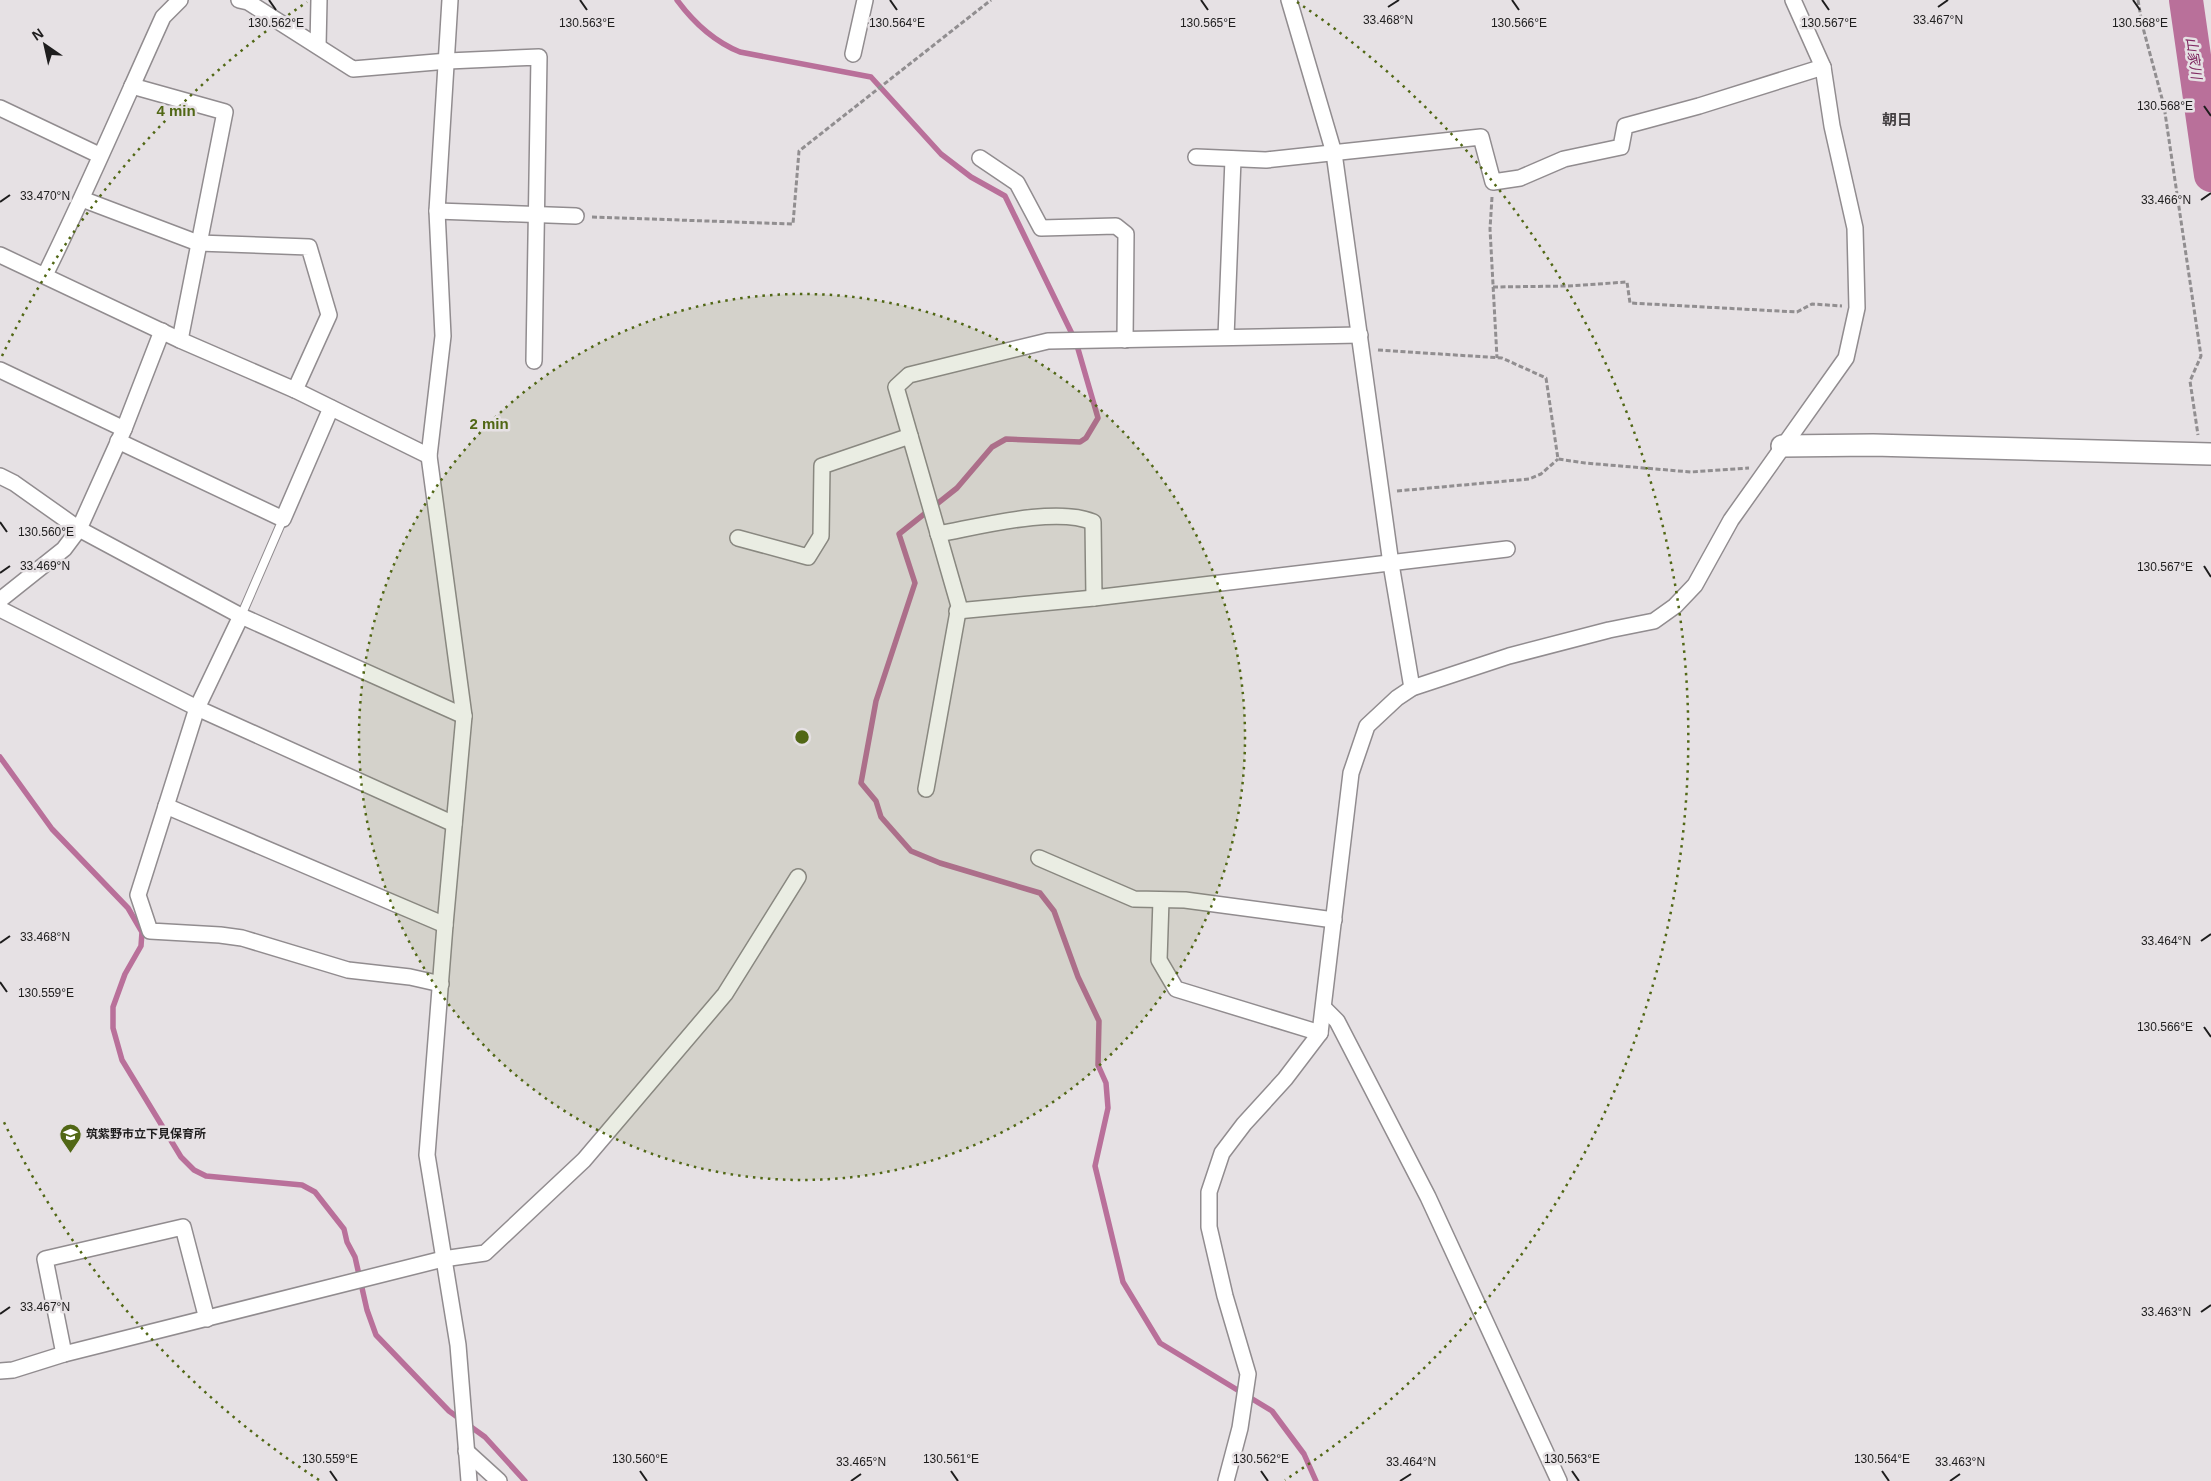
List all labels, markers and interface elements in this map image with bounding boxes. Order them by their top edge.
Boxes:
text: 33.468°N [1363,13,1413,27]
text: 33.467°N [1913,13,1963,27]
text: 130.562°E [248,16,304,30]
text: 130.563°E [559,16,615,30]
text: 130.564°E [869,16,925,30]
text: 130.565°E [1180,16,1236,30]
text: 130.566°E [1491,16,1547,30]
text: 130.567°E [1801,16,1857,30]
text: 130.568°E [2112,16,2168,30]
north arrow [20,20,70,70]
text: N [29,25,46,44]
water label: 山家川 [2183,36,2205,82]
text: 130.568°E [2137,99,2193,113]
text: 4 min [156,102,196,119]
district label: 朝日 [1882,111,1912,128]
text: 33.470°N [20,189,70,203]
text: 33.466°N [2141,193,2191,207]
text: 2 min [469,415,509,432]
text: 130.560°E [18,525,74,539]
text: 33.469°N [20,559,70,573]
text: 130.567°E [2137,560,2193,574]
centre of rings [793,728,811,746]
text: 33.468°N [20,930,70,944]
text: 33.464°N [2141,934,2191,948]
text: 130.559°E [18,986,74,1000]
text: 130.566°E [2137,1020,2193,1034]
school or university icon: 筑紫野市立下見保育所 [58,1122,82,1153]
place label: 筑紫野市立下見保育所 [86,1127,206,1141]
text: 33.467°N [20,1300,70,1314]
text: 33.463°N [2141,1305,2191,1319]
text: 130.559°E [302,1452,358,1466]
text: 130.560°E [612,1452,668,1466]
text: 130.561°E [923,1452,979,1466]
text: 130.562°E [1233,1452,1289,1466]
text: 130.563°E [1544,1452,1600,1466]
text: 130.564°E [1854,1452,1910,1466]
text: 33.465°N [836,1455,886,1469]
text: 33.464°N [1386,1455,1436,1469]
text: 33.463°N [1935,1455,1985,1469]

